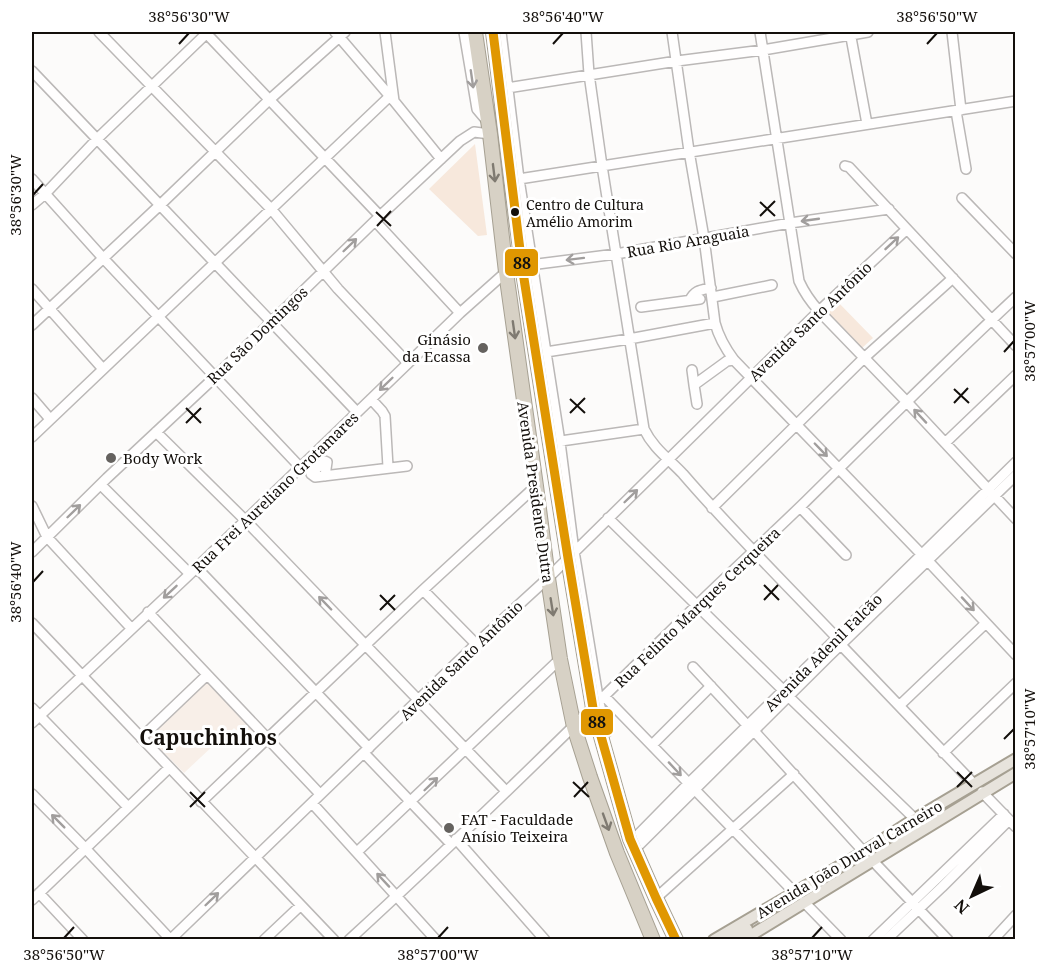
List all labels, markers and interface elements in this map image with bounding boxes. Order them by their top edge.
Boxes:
text: 38°56'30"W [148,6,230,26]
text: 38°56'40"W [522,6,604,26]
text: 38°56'50"W [896,6,978,26]
one-way arrow [466,68,477,88]
text: 38°56'30"W [5,154,25,236]
one-way arrow [489,162,500,182]
place label: Centro de Cultura Amélio Amorim [526,195,644,231]
marker: Centro de Cultura Amélio Amorim [509,206,521,218]
one-way arrow [801,215,820,226]
street label: Rua Rio Araguaia [625,220,751,262]
one-way arrow [884,236,899,250]
one-way arrow [343,238,358,253]
line badge: 88 [504,248,539,277]
text: 88 [513,252,531,274]
one-way arrow [565,254,585,265]
street label: Avenida Santo Antônio [744,257,876,385]
street label: Rua São Domingos [202,282,312,388]
text: 38°57'00"W [1019,300,1039,382]
one-way arrow [508,320,519,340]
place label: Ginásio da Ecassa [402,329,471,366]
marker: Ginásio da Ecassa [476,341,490,355]
one-way arrow [379,377,394,391]
street label: Avenida Presidente Dutra [513,400,559,584]
street label: Rua Frei Aureliano Grotamares [187,407,363,577]
one-way arrow [913,409,927,424]
one-way arrow [814,443,828,458]
place label: Body Work [123,448,203,468]
marker: Body Work [104,451,118,465]
one-way arrow [623,489,638,503]
one-way arrow [66,504,81,519]
street label: Rua Felinto Marques Cerqueira [610,522,784,692]
text: 38°56'40"W [5,541,25,623]
one-way arrow [163,585,178,599]
street label: Avenida Adenil Falcão [760,589,886,715]
one-way arrow [319,596,333,611]
street label: Avenida Santo Antônio [395,596,527,724]
one-way arrow [547,596,558,616]
one-way arrow [961,596,975,611]
text: 38°57'10"W [1019,688,1039,770]
line badge: 88 [580,708,614,736]
text: 88 [588,711,606,733]
district label: Capuchinhos [139,723,277,751]
one-way arrow [668,761,682,776]
one-way arrow [423,777,438,791]
street label: Avenida João Durval Carneiro [752,795,946,923]
place label: FAT - Faculdade Anísio Teixeira [461,809,573,846]
one-way arrow [601,812,612,831]
one-way arrow [51,814,66,828]
marker: FAT - Faculdade Anísio Teixeira [442,821,456,835]
north arrow [942,866,1002,926]
one-way arrow [376,873,390,888]
one-way arrow [204,892,219,906]
text: N [949,894,974,919]
text: 38°56'50"W [23,944,105,964]
text: 38°57'00"W [397,944,479,964]
text: 38°57'10"W [771,944,853,964]

